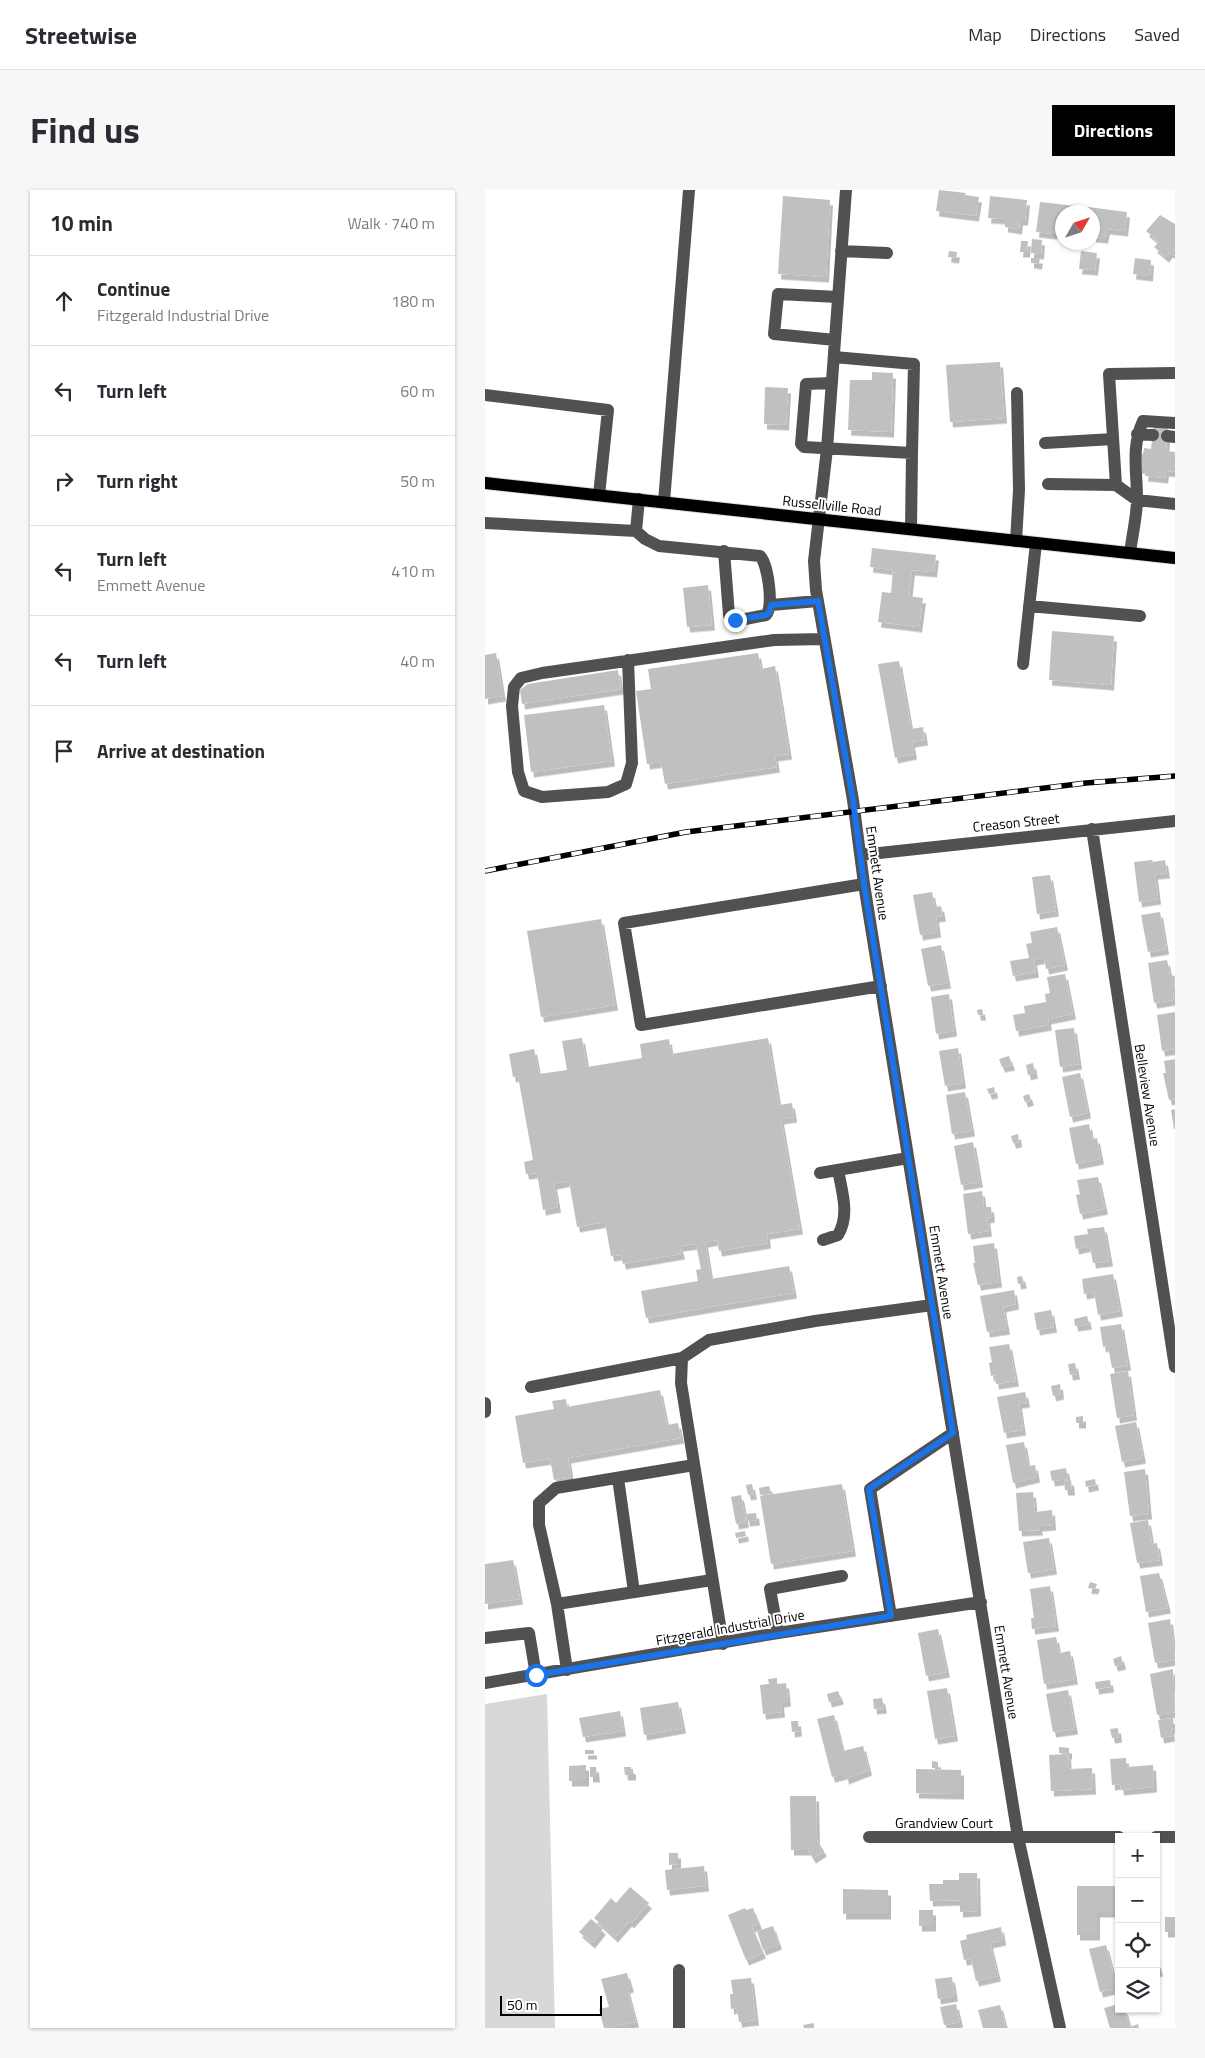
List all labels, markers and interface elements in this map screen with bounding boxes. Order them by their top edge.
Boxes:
text: Streetwise [25,17,137,53]
text: Map [968,21,1002,48]
text: Directions [1030,21,1106,48]
text: Saved [1134,21,1180,48]
text: Find us [30,103,140,157]
button: Directions [1052,105,1175,156]
north arrow [1055,205,1100,250]
text: 10 min [50,207,113,239]
text: Walk · 740 m [347,211,435,235]
text: Continue [97,274,170,303]
icon: ahead [50,287,78,315]
text: 180 m [391,289,435,313]
text: Fitzgerald Industrial Drive [97,303,269,327]
text: Turn left [97,376,167,405]
icon: left [50,377,78,405]
text: 60 m [400,379,435,403]
text: Turn right [97,466,178,495]
icon: right [50,467,78,495]
text: 50 m [400,469,435,493]
street label: Russellville Road [782,489,882,521]
text: Turn left [97,544,167,573]
icon: left [50,557,78,585]
text: 410 m [391,559,435,583]
text: Emmett Avenue [97,573,205,597]
route end [724,609,747,632]
text: Turn left [97,646,167,675]
icon: left [50,647,78,675]
text: 40 m [400,649,435,673]
text: Arrive at destination [97,736,265,765]
icon: arrive [50,737,78,765]
street label: Creason Street [972,807,1060,837]
street label: Emmett Avenue [861,825,895,921]
street label: Belleview Avenue [1130,1042,1166,1148]
street label: Emmett Avenue [924,1223,960,1321]
street label: Fitzgerald Industrial Drive [654,1604,806,1650]
street label: Emmett Avenue [989,1623,1025,1721]
route start [525,1664,548,1687]
street label: Grandview Court [895,1812,993,1833]
map controls [1115,1833,1160,2013]
button: + [1115,1833,1160,1878]
button: − [1115,1878,1160,1923]
button: locate [1115,1923,1160,1968]
button: layers [1115,1968,1160,2013]
scale bar [500,1993,603,2016]
text: 50 m [507,1994,537,2015]

